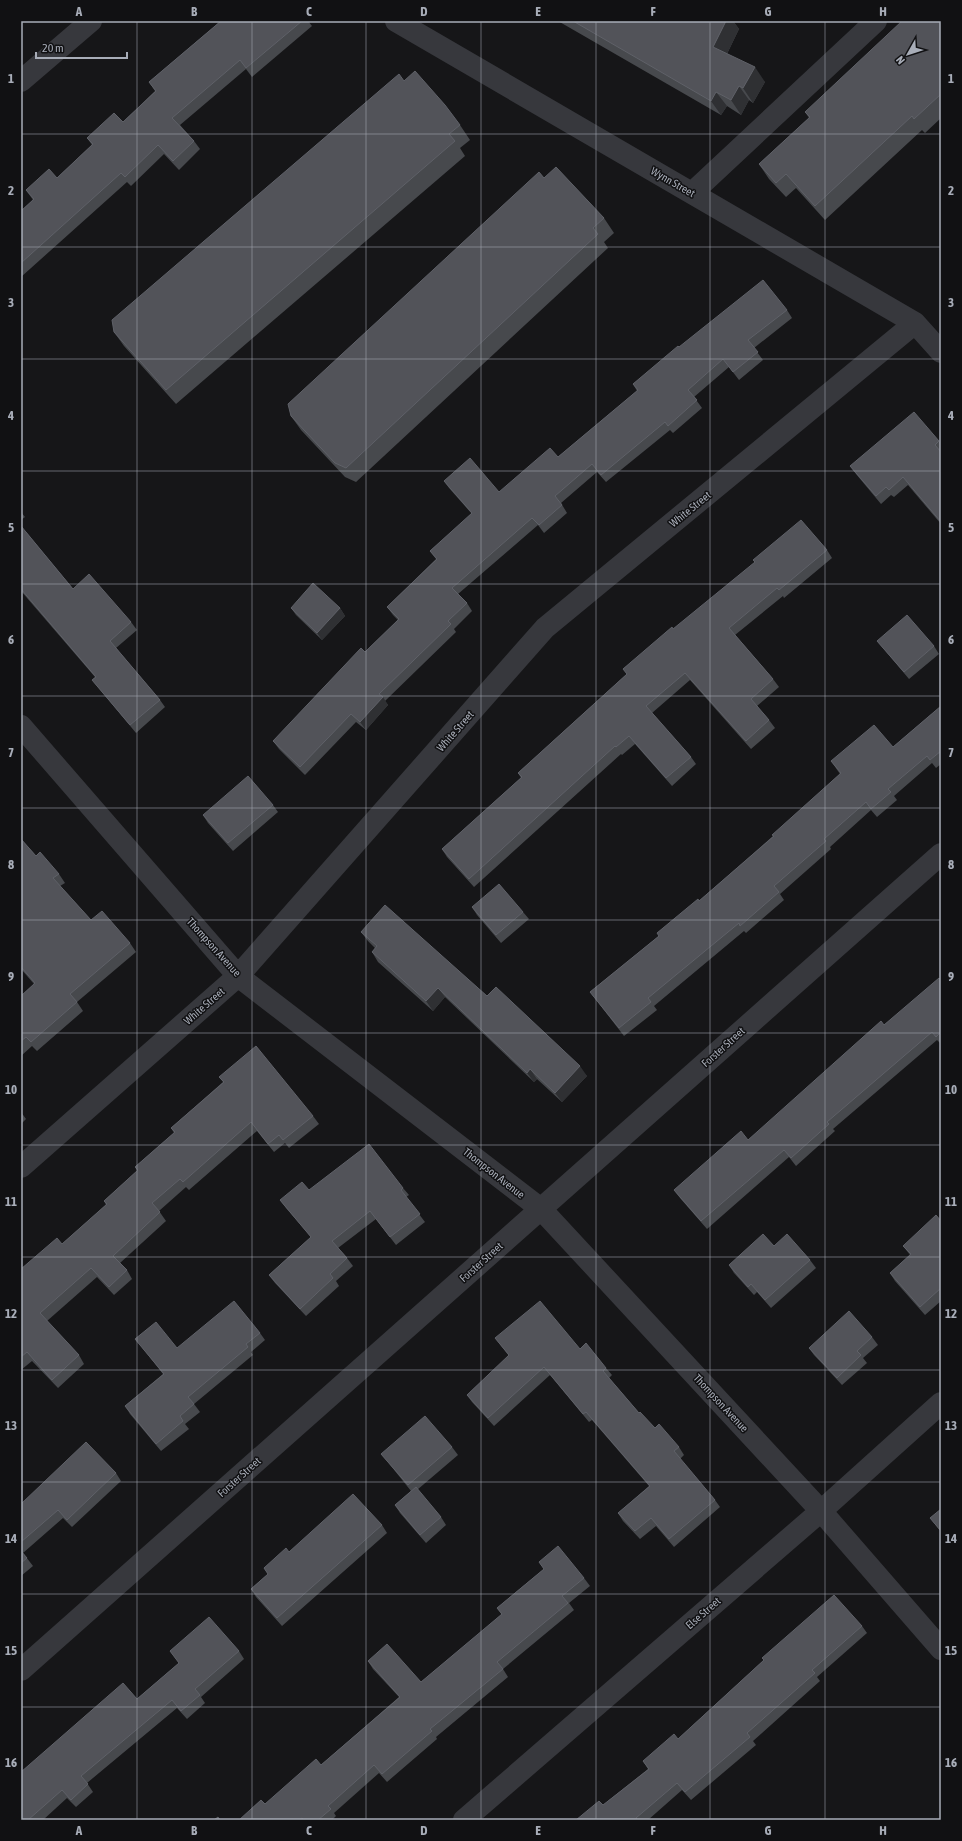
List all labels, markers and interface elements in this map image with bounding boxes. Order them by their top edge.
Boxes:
text: A [75,4,83,19]
text: B [191,4,198,19]
text: C [306,4,312,19]
text: D [420,4,428,19]
text: E [535,4,541,19]
text: F [650,4,656,19]
text: G [765,4,772,19]
text: H [879,4,887,19]
scale bar [36,34,127,60]
north arrow [888,34,928,74]
text: 20 m [42,41,64,55]
text: N [894,54,907,67]
text: 1 [8,71,14,86]
text: 1 [948,71,954,86]
street label: Wynn Street [649,165,697,199]
text: 2 [8,183,14,198]
text: 2 [948,183,954,198]
text: 3 [8,295,14,310]
text: 3 [948,295,954,310]
text: 4 [7,408,14,423]
text: 4 [947,408,954,423]
street label: White Street [667,489,713,529]
text: 5 [8,520,14,535]
text: 5 [948,520,954,535]
text: 6 [8,632,14,647]
text: 6 [948,632,954,647]
street label: White Street [434,708,476,754]
text: 7 [8,745,14,760]
text: 7 [948,745,954,760]
text: 8 [8,857,14,872]
text: 8 [948,857,954,872]
street label: Thompson Avenue [185,915,243,979]
text: 9 [8,969,14,984]
text: 9 [948,969,954,984]
street label: White Street [181,985,227,1027]
street label: Forster Street [699,1025,747,1069]
text: 10 [5,1082,17,1097]
text: 10 [945,1082,957,1097]
street label: Thompson Avenue [461,1145,527,1201]
text: 11 [5,1194,17,1209]
text: 11 [945,1194,957,1209]
street label: Forster Street [457,1240,505,1284]
text: 12 [5,1306,17,1321]
text: 12 [945,1306,957,1321]
street label: Thompson Avenue [691,1372,751,1434]
text: 13 [5,1418,17,1433]
text: 13 [945,1418,957,1433]
street label: Forster Street [215,1455,263,1499]
text: 14 [5,1531,17,1546]
text: 14 [945,1531,957,1546]
street label: Else Street [683,1595,723,1631]
text: 15 [5,1643,17,1658]
text: 15 [945,1643,957,1658]
text: 16 [5,1755,17,1770]
text: 16 [945,1755,957,1770]
text: A [75,1823,83,1838]
text: B [191,1823,198,1838]
text: C [306,1823,312,1838]
text: D [420,1823,428,1838]
text: E [535,1823,541,1838]
text: F [650,1823,656,1838]
text: G [765,1823,772,1838]
text: H [879,1823,887,1838]

